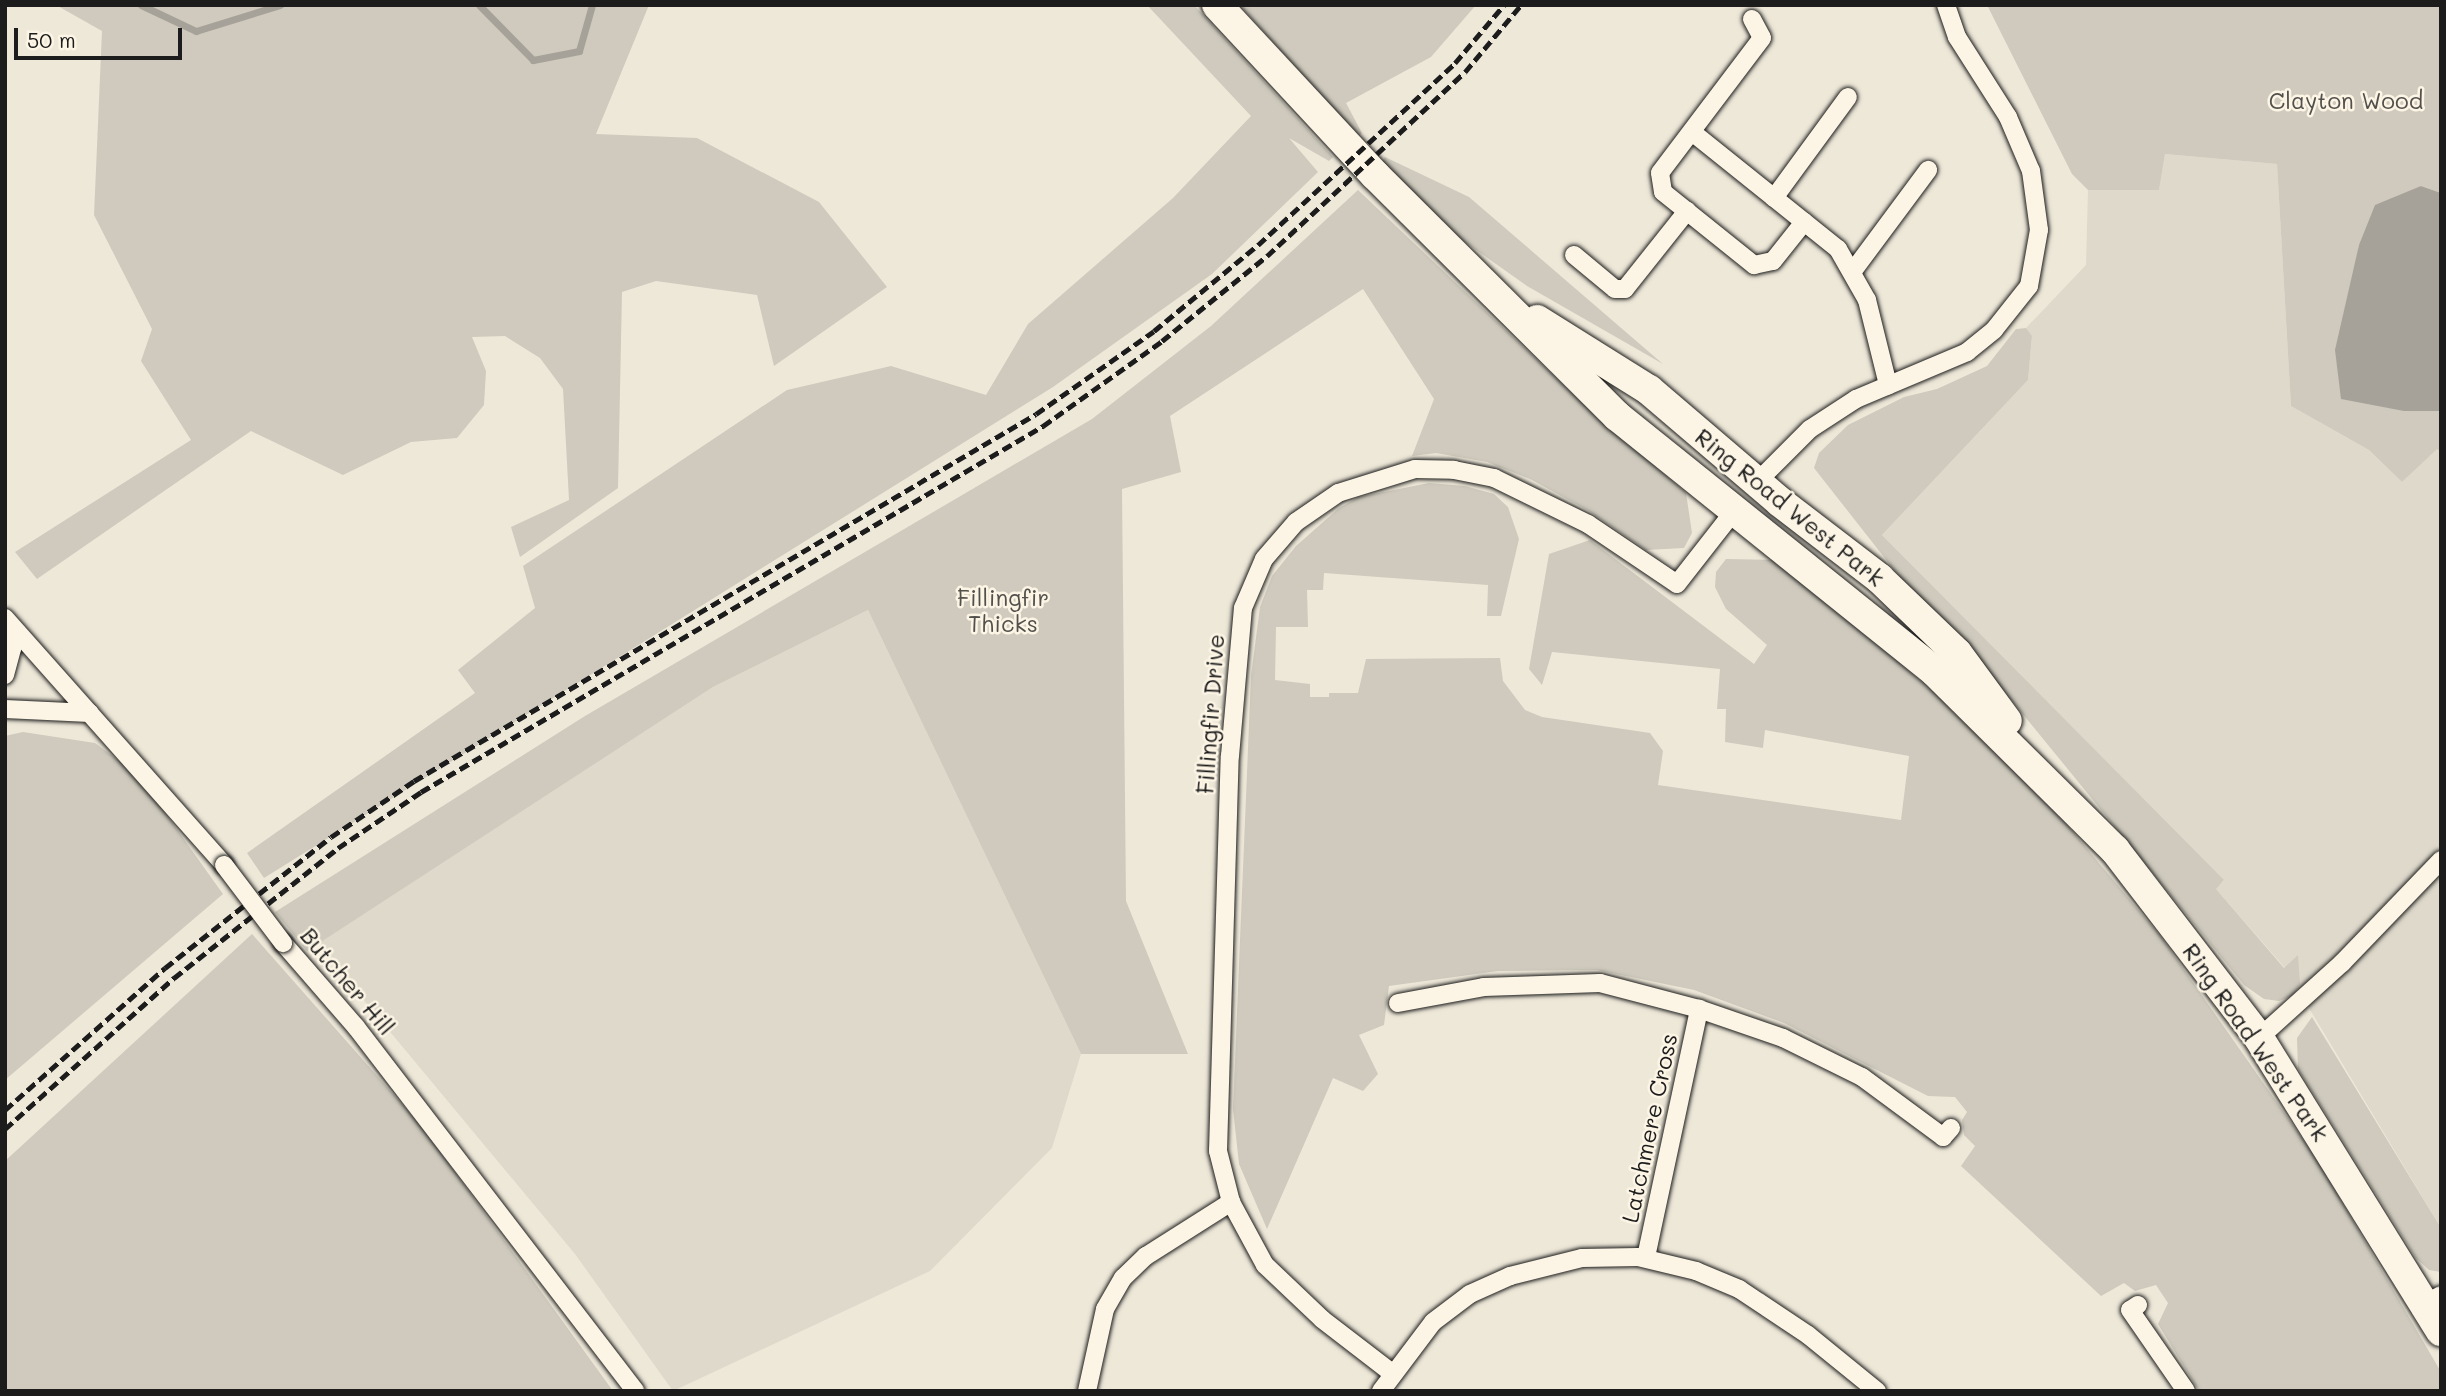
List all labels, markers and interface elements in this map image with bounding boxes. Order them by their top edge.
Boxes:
scale bar [18,14,186,58]
text: 50 m [27,26,76,53]
park label: Clayton Wood [2269,86,2423,114]
street label: Ring Road West Park [1690,422,1890,592]
park label: Fillingfir Thicks [957,583,1049,637]
street label: Fillingfir Drive [1191,633,1229,795]
street label: Butcher Hill [295,922,401,1040]
street label: Ring Road West Park [2177,938,2335,1146]
street label: Latchmere Cross [1615,1031,1683,1225]

